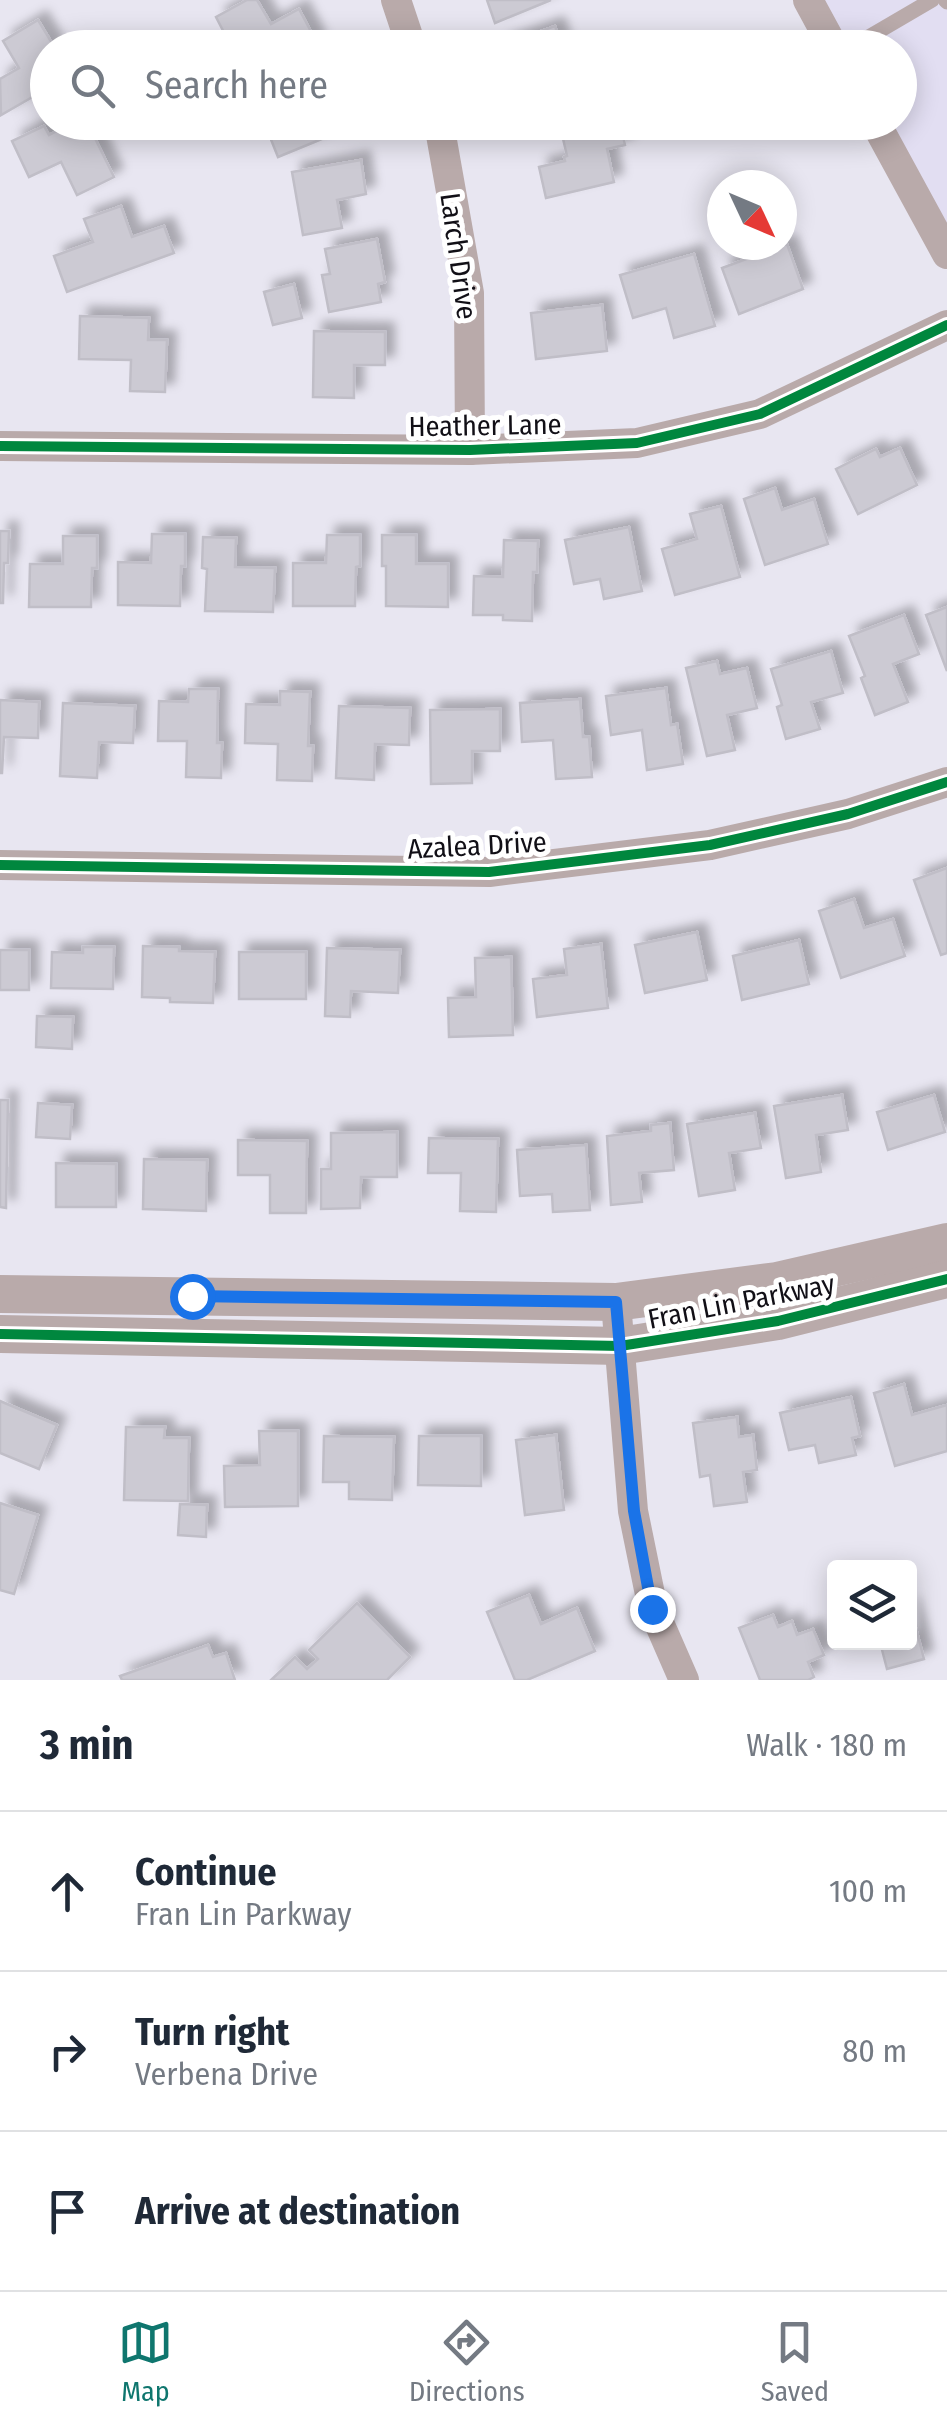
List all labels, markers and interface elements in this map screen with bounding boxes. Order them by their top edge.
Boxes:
search box [30,30,917,140]
icon: search [65,58,120,113]
text: Search here [145,62,328,108]
north arrow [707,170,797,260]
street label: Larch Drive [433,191,484,322]
street label: Heather Lane [408,408,562,443]
street label: Azalea Drive [407,825,547,866]
street label: Fran Lin Parkway [645,1267,838,1336]
route start [170,1274,216,1320]
map controls [827,1560,917,1650]
button: layers [827,1560,917,1650]
route end [630,1587,676,1633]
text: 3 min [40,1720,134,1770]
text: Walk · 180 m [746,1726,907,1764]
text: Continue [135,1849,276,1895]
icon: ahead [40,1864,95,1919]
text: 100 m [829,1872,907,1910]
text: Fran Lin Parkway [135,1895,352,1933]
text: Turn right [135,2009,289,2055]
icon: right [40,2024,95,2079]
text: 80 m [842,2032,907,2070]
text: Verbena Drive [135,2055,318,2093]
icon: arrive [40,2184,95,2239]
text: Arrive at destination [135,2188,460,2234]
tab: Map [118,2315,173,2408]
tab: Directions [409,2315,525,2408]
tab: Saved [761,2315,829,2408]

